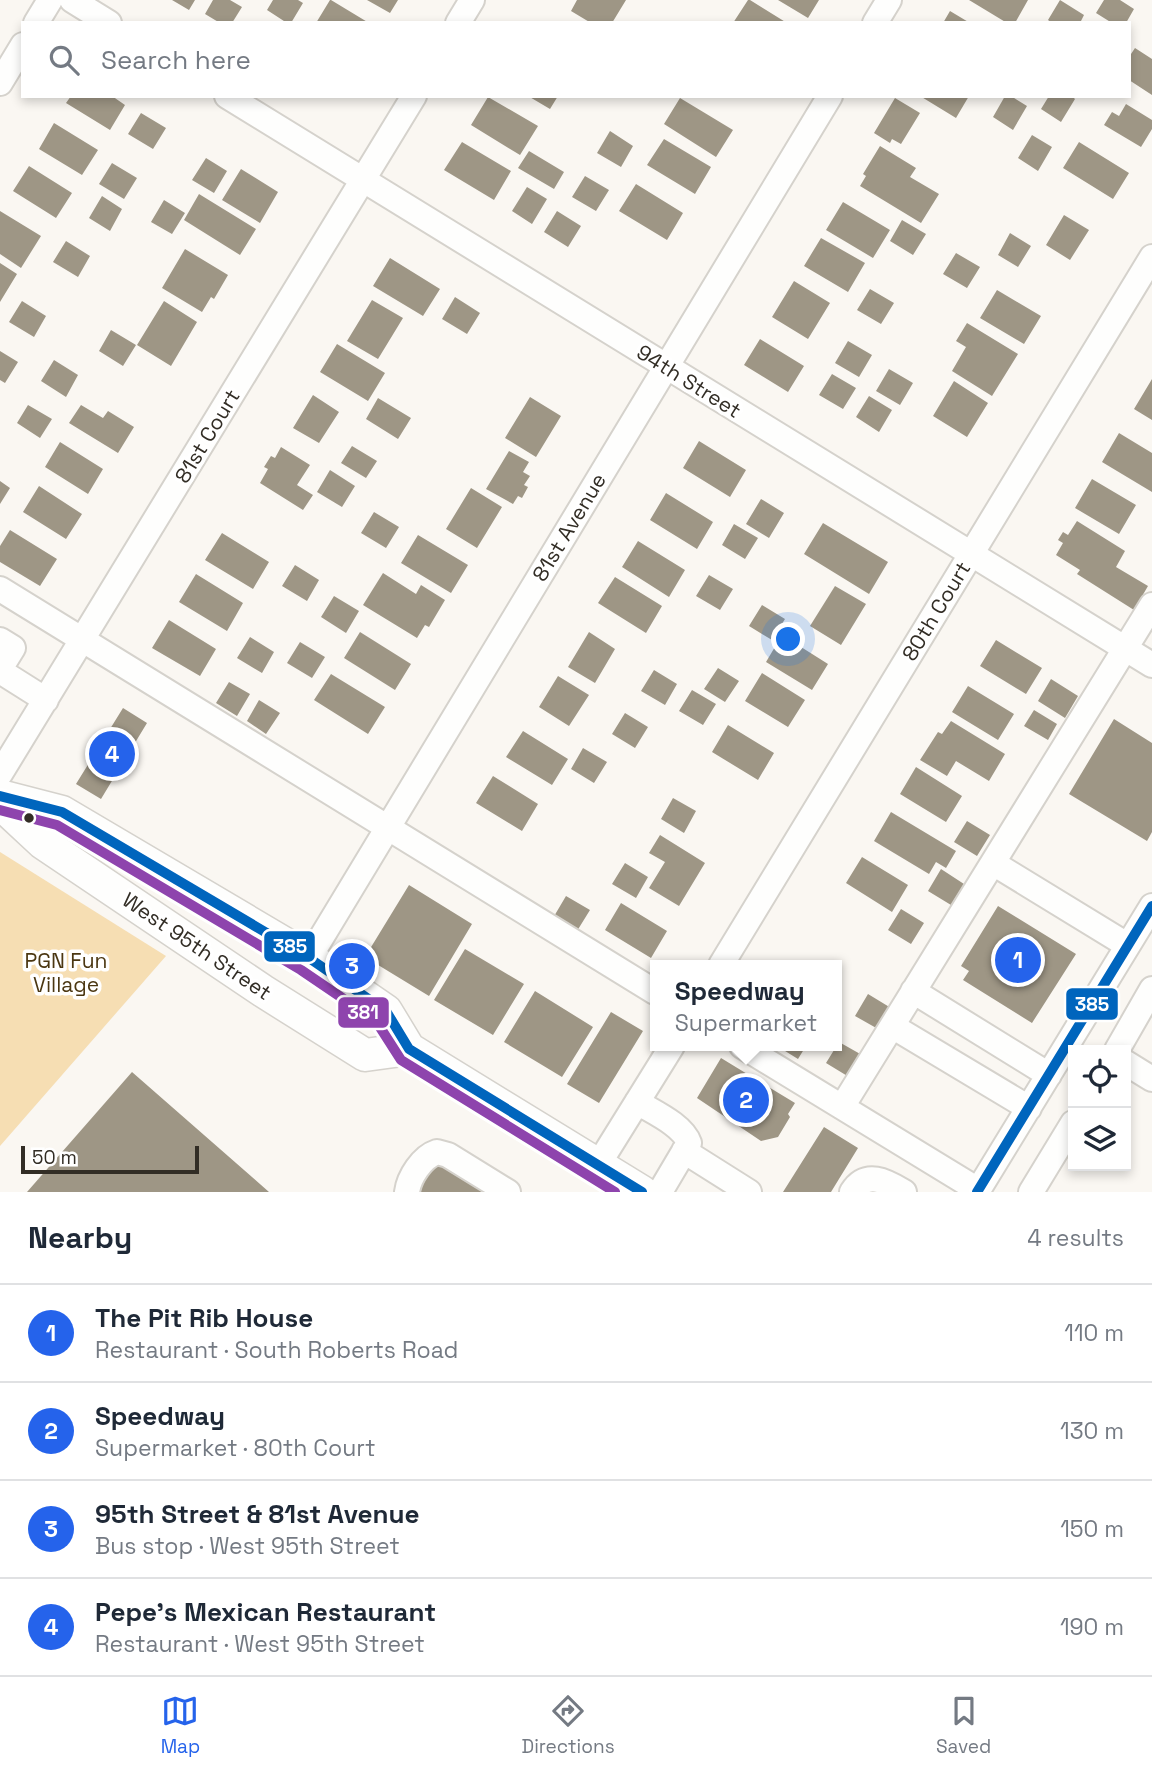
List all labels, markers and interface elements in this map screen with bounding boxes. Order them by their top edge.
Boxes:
search box [21,21,1131,98]
icon: search [45,41,83,79]
text: Search here [101,43,251,77]
street label: 94th Street [632,338,746,424]
street label: 81st Court [168,384,246,488]
street label: 81st Avenue [526,468,612,586]
street label: 80th Court [896,556,976,666]
your location [771,622,805,656]
pin: 4 [89,728,135,780]
unlabelled marker [22,811,36,825]
street label: West 95th Street [117,886,277,1006]
line badge: 385 [263,930,316,963]
text: 385 [273,934,307,959]
pin: 1 [995,934,1041,986]
pin: 3 [329,940,375,992]
park label: PGN Fun Village [25,947,107,998]
popup [650,960,842,1051]
text: Speedway [675,974,805,1008]
line badge: 385 [1065,987,1119,1021]
text: 385 [1075,992,1109,1017]
line badge: 381 [337,996,390,1029]
text: 381 [347,1000,379,1025]
text: Supermarket [675,1008,817,1038]
map controls [1068,1045,1131,1171]
button: locate [1068,1045,1131,1108]
pin: 2 [723,1074,769,1126]
button: layers [1068,1108,1131,1171]
scale bar [21,1143,200,1175]
text: 50 m [32,1145,77,1170]
text: Nearby [28,1218,132,1257]
text: 4 results [1027,1223,1124,1253]
text: The Pit Rib House [95,1301,313,1335]
text: 1 [46,1318,56,1348]
text: 110 m [1064,1318,1124,1348]
text: Restaurant · South Roberts Road [95,1335,458,1365]
text: Speedway [95,1399,225,1433]
text: 2 [44,1416,58,1446]
text: 130 m [1060,1416,1124,1446]
text: Supermarket · 80th Court [95,1433,376,1463]
text: 95th Street & 81st Avenue [95,1497,419,1531]
text: 3 [44,1514,58,1544]
text: 150 m [1060,1514,1124,1544]
text: Bus stop · West 95th Street [95,1531,400,1561]
text: Pepe's Mexican Restaurant [95,1595,436,1629]
text: 4 [44,1612,58,1642]
text: 190 m [1060,1612,1124,1642]
text: Restaurant · West 95th Street [95,1629,425,1659]
tab: Map [161,1692,200,1759]
tab: Directions [522,1692,615,1759]
tab: Saved [936,1692,991,1759]

